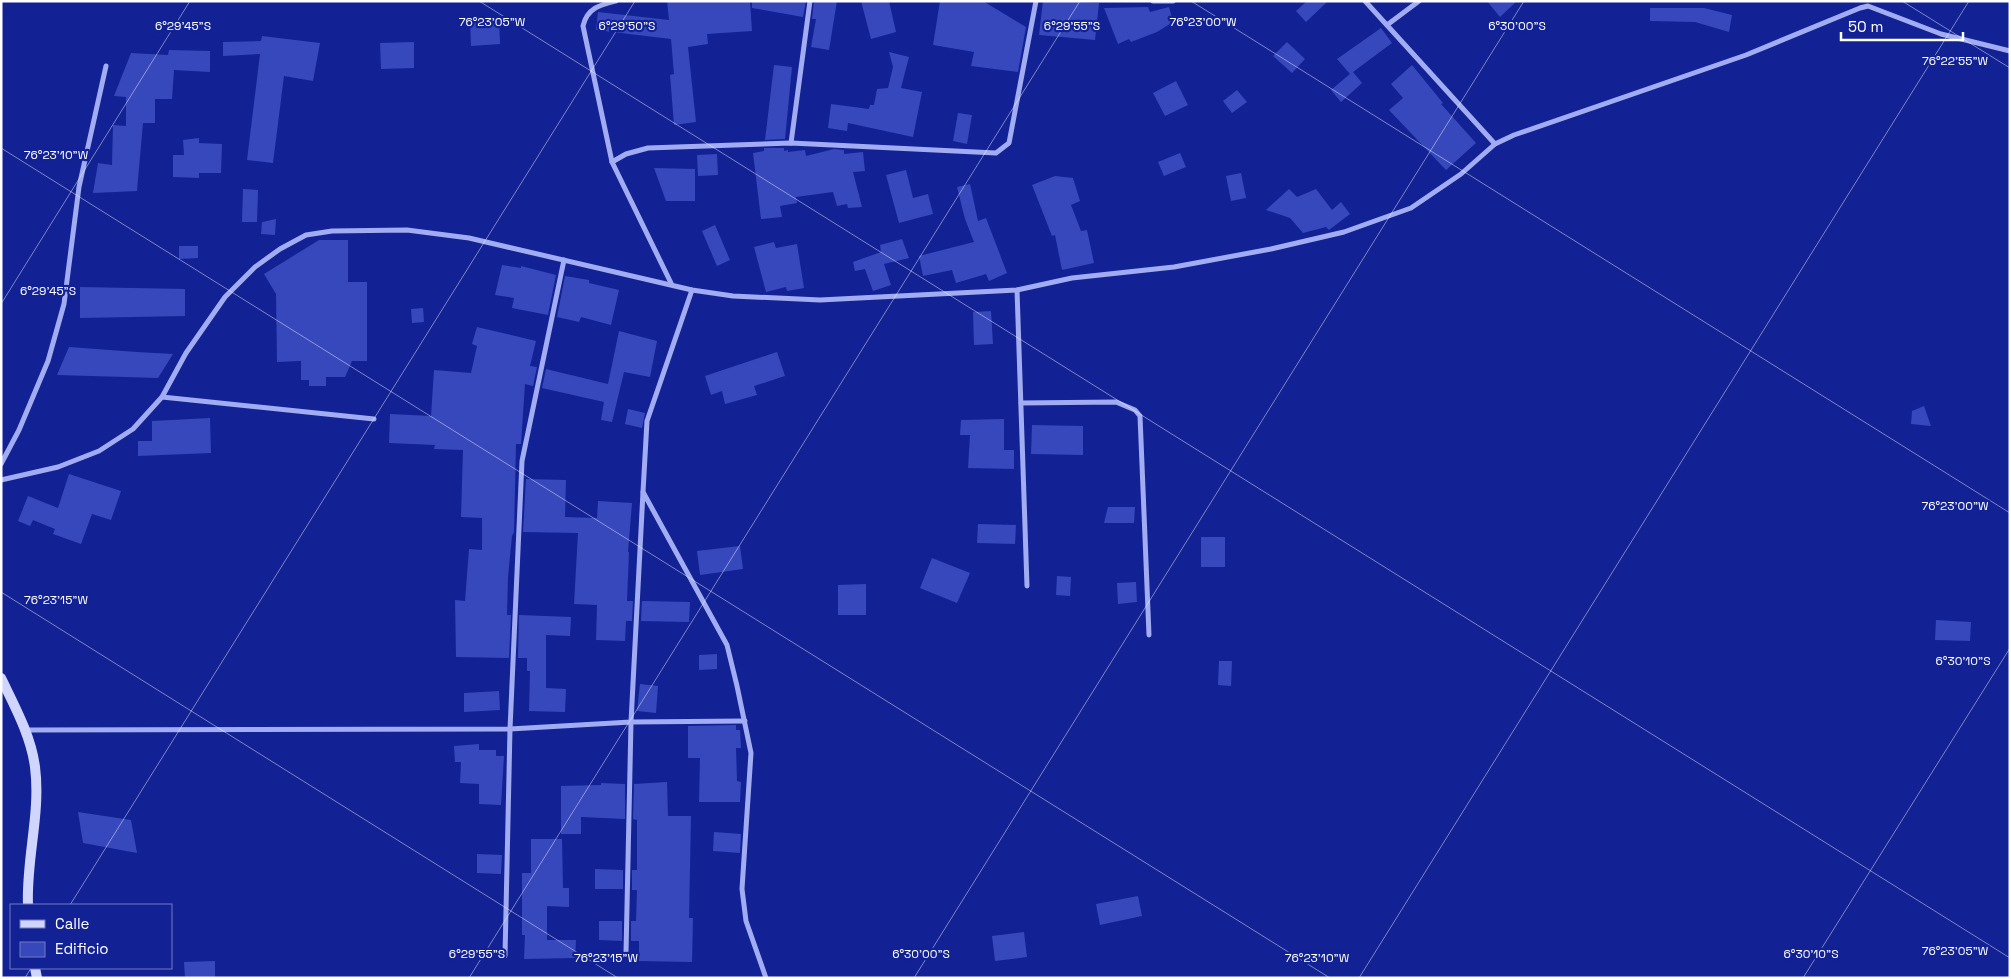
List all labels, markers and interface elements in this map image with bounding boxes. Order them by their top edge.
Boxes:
scale bar [1841,10,1964,42]
text: 76°23'05"W [459,14,526,30]
text: 76°23'00"W [1169,14,1237,30]
text: 50 m [1848,17,1883,36]
text: 6°29'45"S [155,18,211,34]
text: 6°29'50"S [599,18,655,34]
text: 6°29'55"S [1044,18,1100,34]
text: 6°30'00"S [1488,18,1546,34]
text: 76°22'55"W [1922,53,1989,69]
text: 76°23'10"W [24,147,89,163]
text: 6°29'45"S [20,283,76,299]
text: 76°23'00"W [1921,498,1989,514]
text: 76°23'15"W [24,592,88,608]
text: 6°30'10"S [1935,653,1991,669]
legend [10,904,172,969]
text: Calle [55,914,90,933]
text: Edificio [55,939,109,958]
text: 76°23'05"W [1922,943,1989,959]
text: 6°29'55"S [449,946,505,962]
text: 6°30'00"S [892,946,950,962]
text: 6°30'10"S [1783,946,1839,962]
text: 76°23'15"W [574,950,638,966]
text: 76°23'10"W [1285,950,1350,966]

